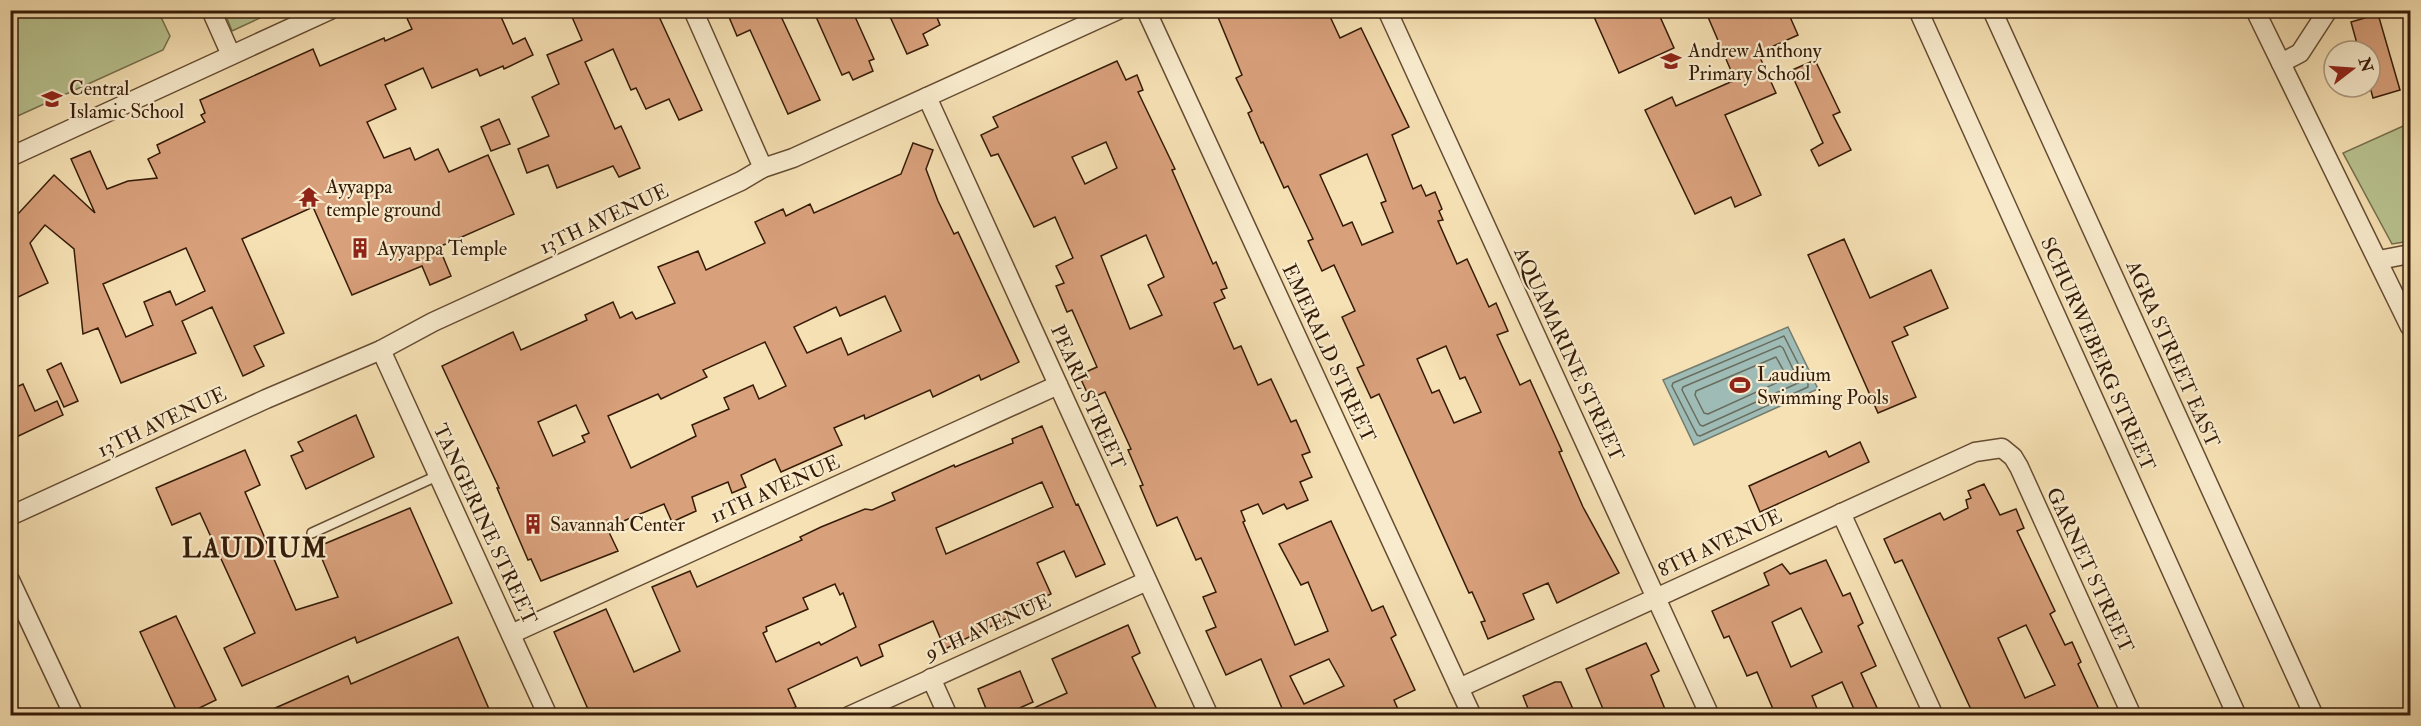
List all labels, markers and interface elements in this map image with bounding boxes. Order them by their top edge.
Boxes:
place label: Andrew Anthony Primary School [1687,38,1823,86]
north arrow [2322,39,2382,99]
school or university icon: Andrew Anthony Primary School [1659,49,1683,73]
text: N [2353,54,2377,75]
place label: Central Islamic School [69,76,184,124]
school or university icon: Central Islamic School [40,87,64,111]
place label: Ayyappa temple ground [325,174,441,223]
street label: 13TH AVENUE [536,178,672,260]
temple icon: Ayyappa temple ground [297,185,321,209]
street label: SCHURWEBERG STREET [2035,233,2161,475]
building icon: Ayyappa Temple [348,236,372,260]
place label: Ayyappa Temple [376,236,507,262]
street label: AQUAMARINE STREET [1508,242,1630,465]
street label: AGRA STREET EAST [2120,256,2225,451]
street label: EMERALD STREET [1277,260,1381,446]
street label: PEARL STREET [1045,321,1131,473]
place label: Laudium Swimming Pools [1757,362,1889,410]
sports icon: Laudium Swimming Pools [1728,373,1752,397]
street label: 13TH AVENUE [94,381,230,463]
street label: TANGERINE STREET [427,420,543,629]
street label: 11TH AVENUE [707,449,843,529]
street label: GARNET STREET [2041,484,2139,657]
street label: 8TH AVENUE [1654,503,1786,583]
building icon: Savannah Center [521,512,545,536]
place label: Savannah Center [550,512,685,537]
district label: LAUDIUM [182,533,328,565]
street label: 9TH AVENUE [920,588,1055,667]

